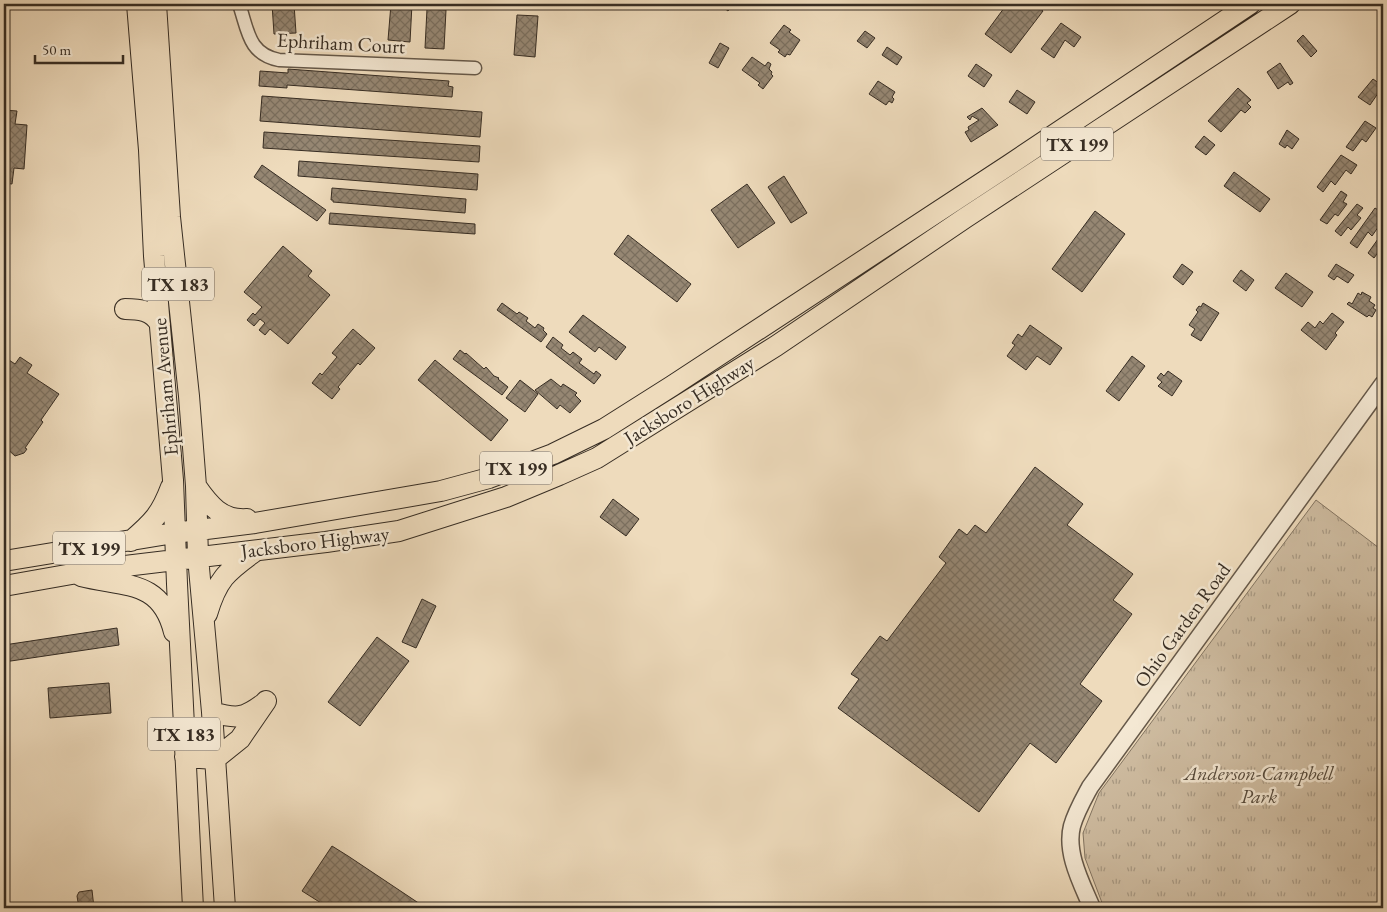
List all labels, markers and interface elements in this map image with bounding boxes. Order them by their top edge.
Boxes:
street label: Ephriham Court [276,27,407,59]
scale bar [35,32,122,64]
text: 50 m [42,40,71,59]
road number: TX 199 [1041,128,1113,160]
road number: TX 183 [142,268,214,300]
street label: Ephriham Avenue [146,317,184,457]
street label: Jacksboro Highway [617,349,759,452]
road number: TX 199 [480,452,552,484]
street label: Jacksboro Highway [237,520,391,564]
road number: TX 199 [53,532,125,564]
street label: Ohio Garden Road [1128,557,1237,692]
road number: TX 183 [148,718,220,751]
park label: Anderson-Campbell Park [1182,760,1335,809]

